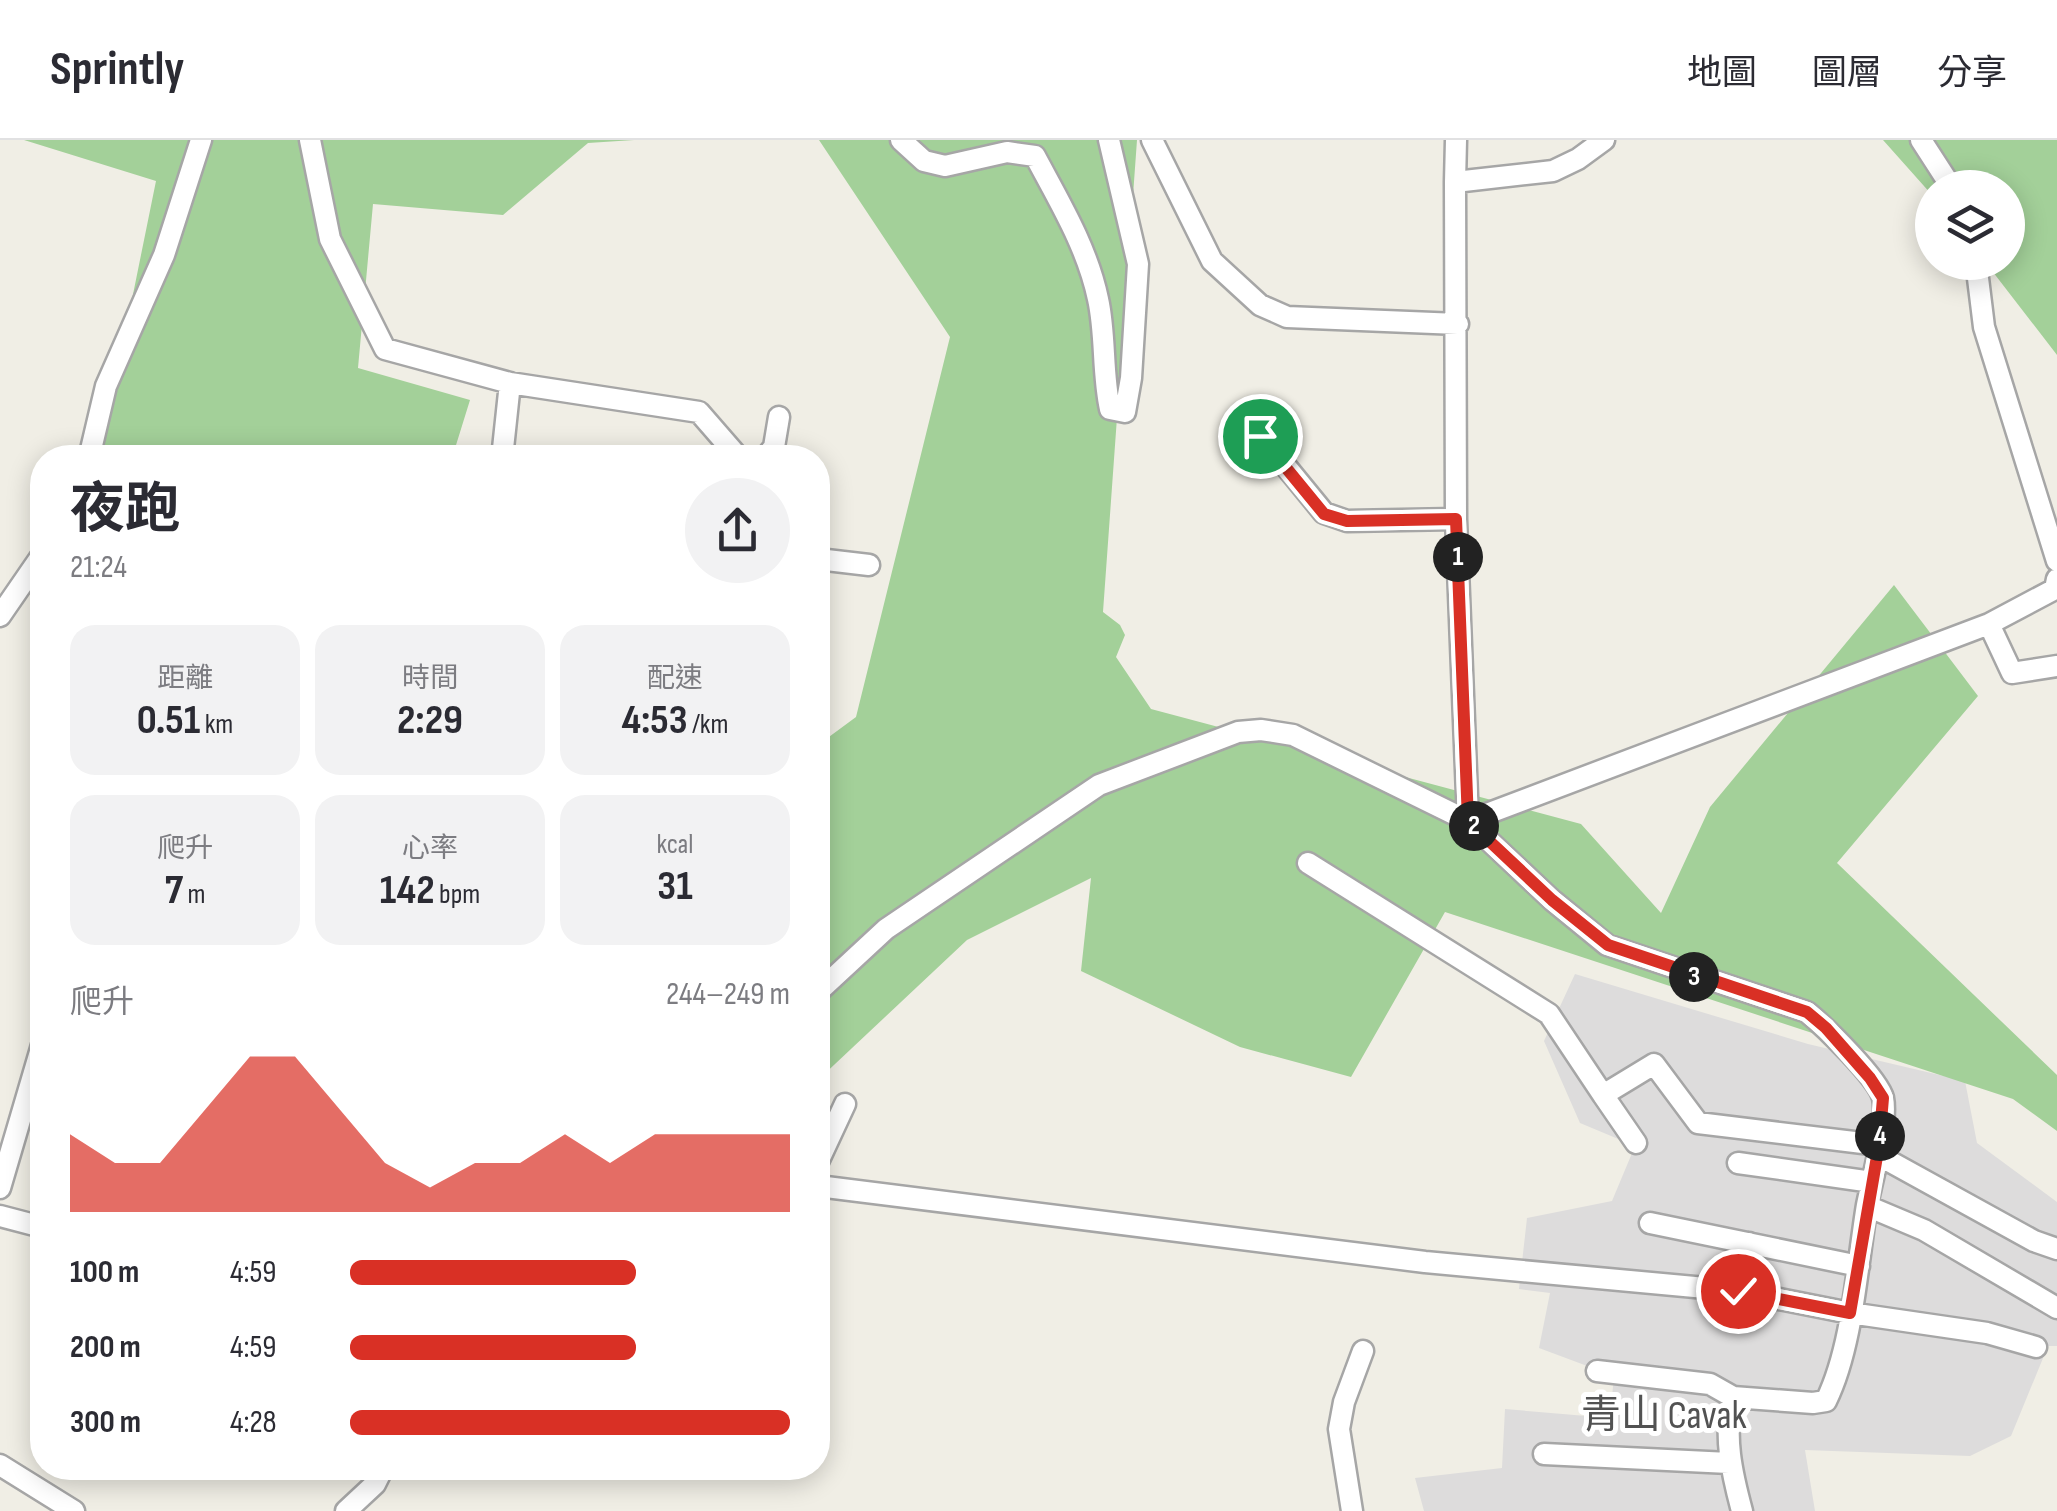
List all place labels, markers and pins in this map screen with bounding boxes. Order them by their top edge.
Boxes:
pin [1218,394,1303,479]
pin: 1 [1433,532,1483,582]
pin: 2 [1449,801,1499,851]
pin: 3 [1669,952,1719,1002]
pin: 4 [1855,1111,1905,1161]
pin [1696,1249,1781,1334]

